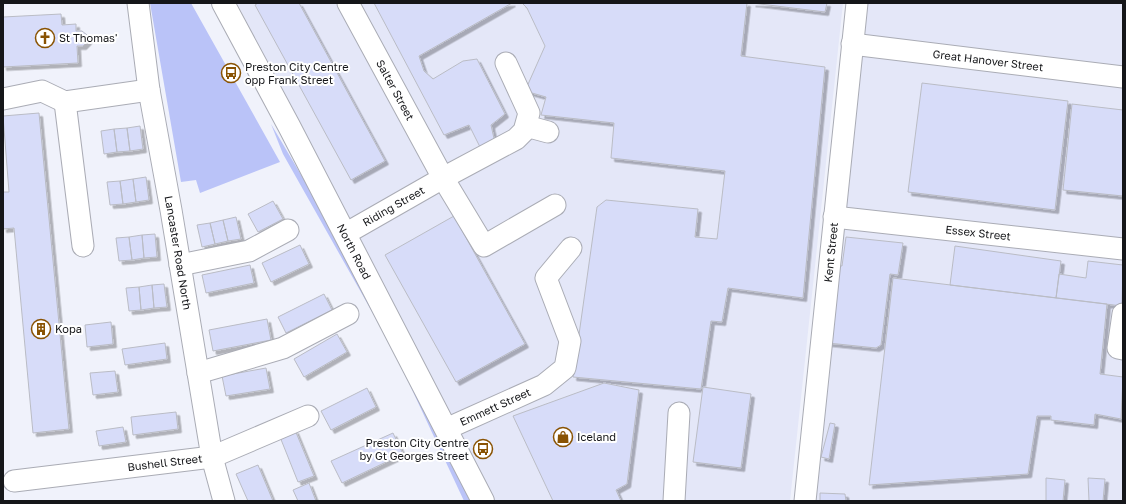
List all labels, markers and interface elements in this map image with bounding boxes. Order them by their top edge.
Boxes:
church icon: St Thomas' [34,27,56,49]
place label: St Thomas' [59,31,117,44]
street label: Great Hanover Street [932,47,1044,73]
street label: Salter Street [374,57,417,122]
place label: Preston City Centre opp Frank Street [245,60,349,86]
bus stop icon: Preston City Centre opp Frank Street [220,62,242,84]
street label: Riding Street [360,183,427,229]
street label: Lancaster Road North [162,194,194,311]
street label: North Road [335,222,374,281]
street label: Kent Street [821,222,840,283]
street label: Essex Street [945,222,1012,243]
building icon: Kopa [30,318,52,340]
place label: Kopa [55,322,82,335]
street label: Emmett Street [457,385,533,428]
shop icon: Iceland [552,426,574,448]
place label: Iceland [577,430,616,443]
place label: Preston City Centre by Gt Georges Street [359,436,469,462]
bus stop icon: Preston City Centre by Gt Georges Street [472,438,494,460]
street label: Bushell Street [127,451,203,473]

